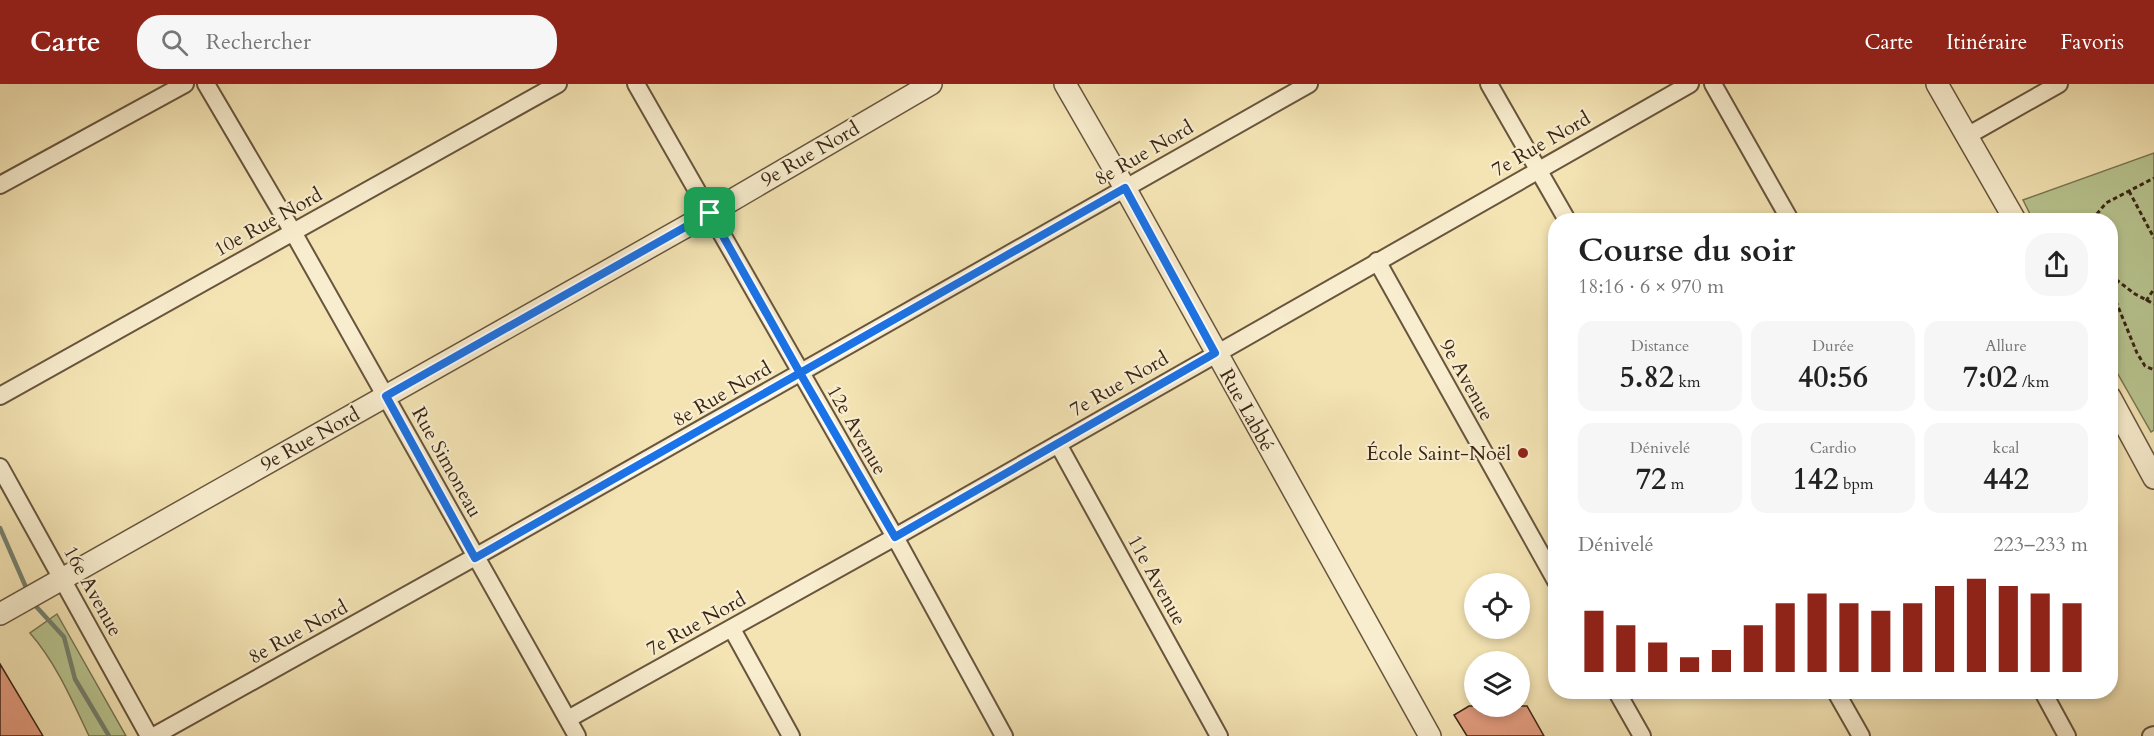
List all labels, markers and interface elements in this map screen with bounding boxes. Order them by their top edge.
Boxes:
search box [137,15,557,69]
text: Carte [30,23,101,61]
icon: search [158,26,191,59]
text: Rechercher [206,27,311,57]
text: Carte [1864,28,1913,57]
text: Itinéraire [1946,28,2027,57]
text: Favoris [2060,28,2124,57]
street label: 7e Rue Nord [1487,105,1596,183]
street label: 8e Rue Nord [1090,114,1199,192]
street label: 9e Rue Nord [756,115,865,193]
street label: 10e Rue Nord [209,181,327,263]
pin [684,187,735,238]
icon: arrive [693,196,726,229]
text: Course du soir [1578,228,1795,273]
button: share [2025,233,2088,296]
text: 18:16 · 6 × 970 m [1578,273,1724,300]
street label: 9e Avenue [1433,334,1501,426]
text: Distance [1631,335,1689,357]
text: Durée [1812,335,1854,357]
text: Allure [1985,335,2027,357]
street label: 7e Rue Nord [1065,345,1174,423]
street label: 8e Rue Nord [668,355,777,433]
text: 5.82 [1619,357,1674,398]
text: 40:56 [1798,357,1868,398]
text: 7:02 [1963,357,2018,398]
street label: Rue Labbé [1213,364,1281,456]
text: km [1674,371,1701,393]
text: /km [2018,371,2049,393]
street label: 12e Avenue [820,380,894,480]
street label: 9e Rue Nord [255,400,365,477]
street label: Rue Simoneau [405,402,489,522]
text: Dénivelé [1630,437,1690,459]
text: Cardio [1810,437,1856,459]
text: kcal [1993,437,2019,459]
place label: École Saint-Noël [1366,440,1511,467]
marker: École Saint-Noël [1516,446,1530,460]
text: 72 [1636,459,1666,500]
text: 142 [1792,459,1839,500]
text: 442 [1983,459,2029,500]
text: m [1666,473,1684,495]
text: bpm [1839,473,1874,495]
street label: 11e Avenue [1121,530,1193,630]
text: Dénivelé [1578,531,1654,558]
text: 223–233 m [1993,531,2088,558]
street label: 16e Avenue [57,541,129,641]
map controls [1464,573,1530,717]
button: locate [1464,573,1530,639]
street label: 7e Rue Nord [641,585,751,662]
street label: 8e Rue Nord [243,593,353,670]
button: layers [1464,651,1530,717]

